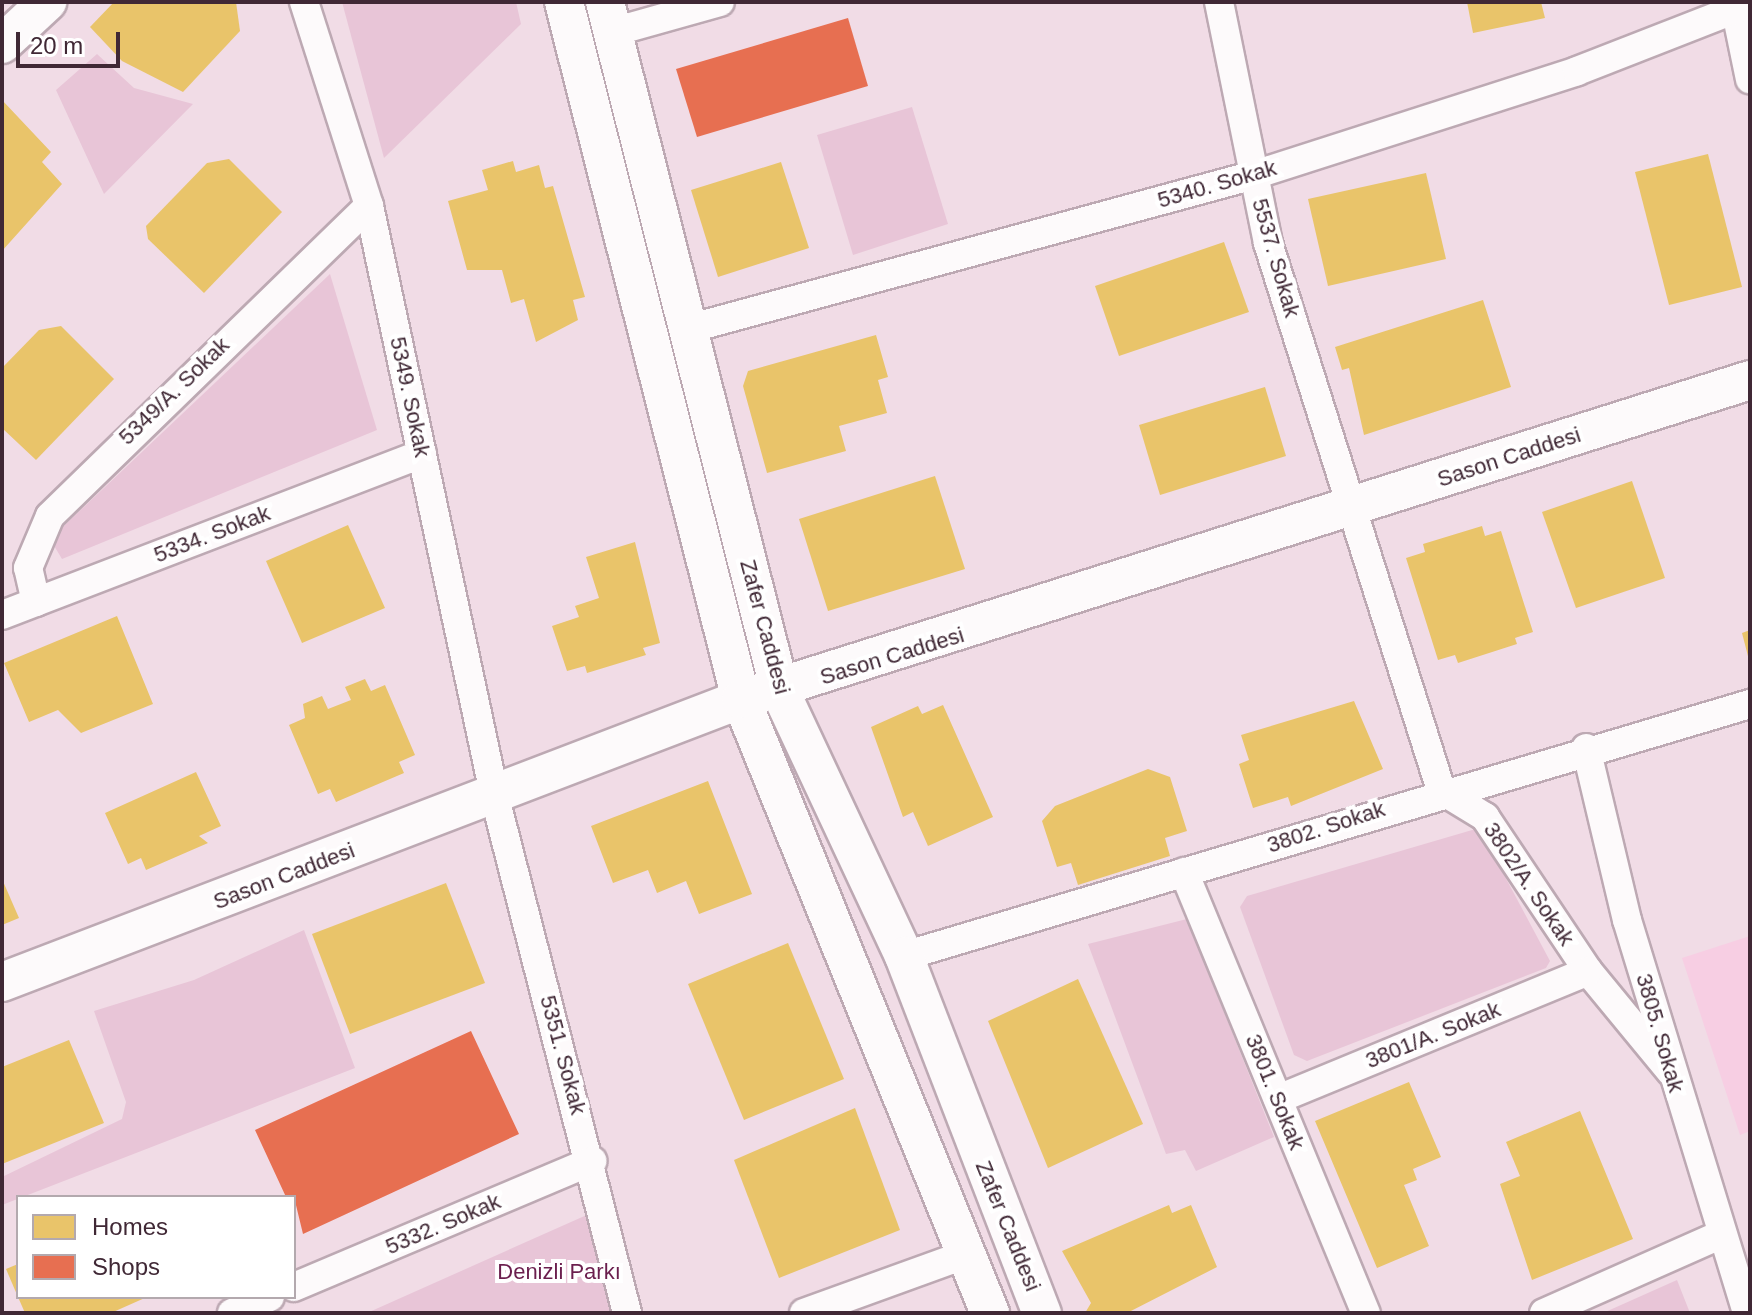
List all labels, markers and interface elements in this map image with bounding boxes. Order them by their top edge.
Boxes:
scale bar [20,16,124,66]
text: 20 m [30,32,83,59]
street label: 5340. Sokak [1155,154,1279,214]
street label: 5537. Sokak [1246,196,1306,320]
street label: 5349/A. Sokak [113,332,235,450]
street label: 5349. Sokak [384,334,436,460]
street label: Sason Caddesi [1434,421,1584,493]
street label: 5334. Sokak [150,500,274,568]
street label: Zafer Caddesi [734,557,796,697]
street label: Sason Caddesi [817,622,967,690]
street label: 3802. Sokak [1264,796,1388,858]
street label: 3802/A. Sokak [1478,817,1580,951]
street label: Sason Caddesi [210,837,358,915]
street label: 3805. Sokak [1630,971,1690,1095]
street label: 5351. Sokak [534,993,592,1117]
street label: 3801/A. Sokak [1362,996,1504,1074]
street label: 3801. Sokak [1240,1030,1310,1154]
street label: Zafer Caddesi [970,1157,1046,1295]
street label: 5332. Sokak [382,1188,504,1260]
legend [16,1195,296,1299]
text: Homes [92,1213,168,1240]
text: Shops [92,1253,160,1280]
park label: Denizli Parkı [497,1259,621,1285]

